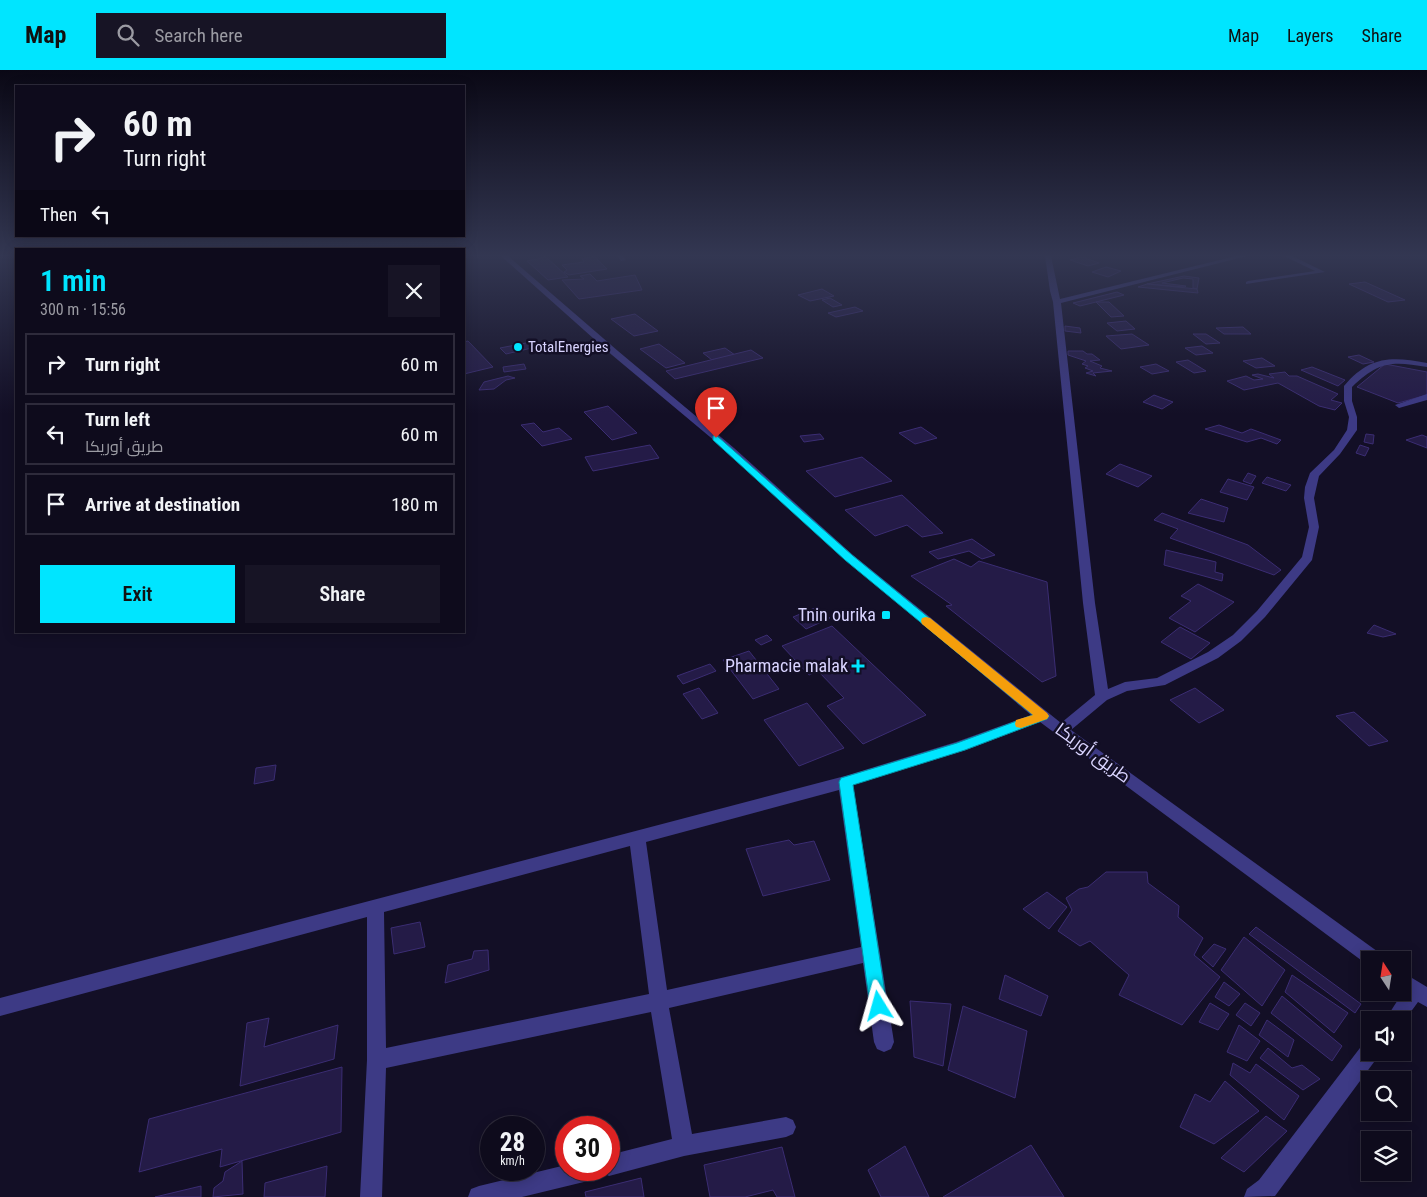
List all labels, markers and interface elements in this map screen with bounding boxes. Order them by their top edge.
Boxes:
search box [96,13,446,58]
text: Map [25,21,66,49]
icon: search [114,21,142,49]
text: Search here [154,24,243,47]
text: Map [1228,25,1259,46]
text: Layers [1287,25,1334,46]
text: Share [1362,25,1402,46]
text: 60 m [123,104,192,145]
icon: right [40,105,105,170]
text: Turn right [123,146,206,171]
icon: left [87,200,115,228]
text: Then [40,203,77,226]
text: 1 min [40,263,106,298]
button: close [388,265,440,317]
text: 300 m · 15:56 [40,300,126,319]
place label: TotalEnergies [528,338,609,356]
marker: TotalEnergies [512,341,524,353]
icon: right [42,350,70,378]
text: Turn right [85,353,160,376]
text: 60 m [401,353,438,376]
pin [695,387,737,438]
icon: arrive [702,394,730,422]
text: Turn left [85,408,150,431]
icon: left [42,420,70,448]
text: 60 m [401,423,438,446]
text: طريق أوريكا [85,437,163,456]
icon: arrive [42,490,70,518]
text: Arrive at destination [85,493,240,516]
text: 180 m [391,493,438,516]
button: Exit [40,565,235,623]
button: Share [245,565,440,623]
place label: Tnin ourika [798,604,876,625]
marker: Tnin ourika [880,609,892,621]
place label: Pharmacie malak [725,655,848,676]
marker: Pharmacie malak [852,660,864,672]
street label: طريق أوريكا [1050,718,1135,789]
north arrow [1361,951,1411,1001]
map controls [1361,951,1411,1181]
position arrow [852,979,904,1031]
button: sound [1361,1011,1411,1061]
button: search [1361,1071,1411,1121]
speed limit sign: 30 [555,1116,620,1181]
text: 28 [500,1128,525,1157]
button: layers [1361,1131,1411,1181]
text: km/h [500,1154,525,1168]

